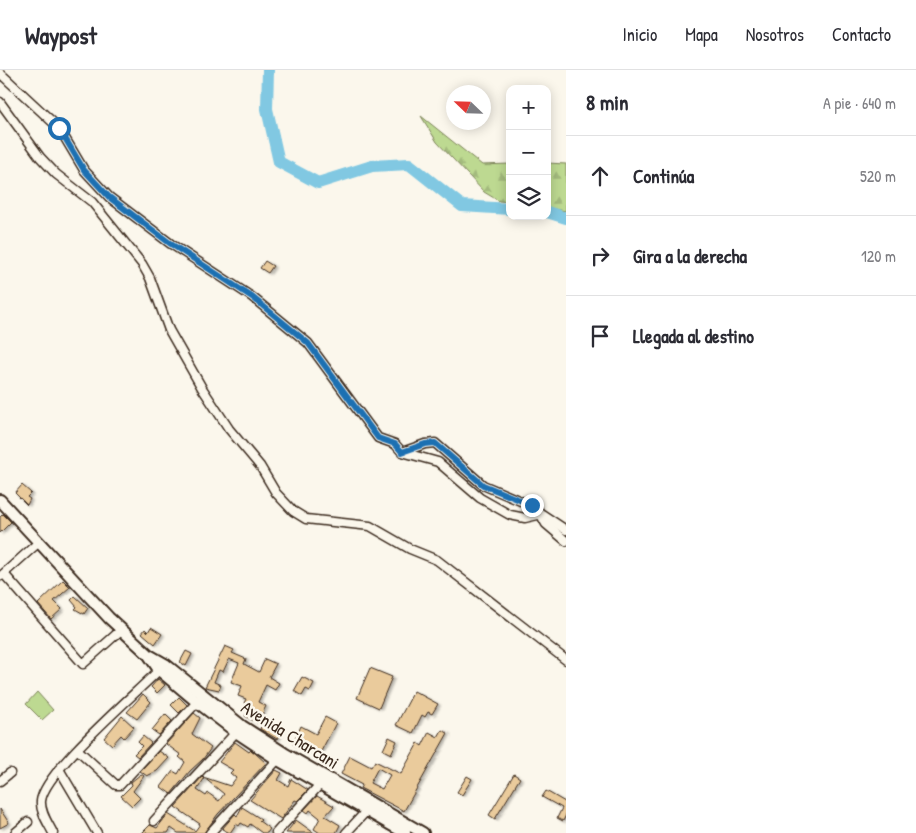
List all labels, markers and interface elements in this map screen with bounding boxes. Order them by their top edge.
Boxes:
text: Waypost [25,19,97,51]
text: Inicio [623,22,657,47]
text: Mapa [685,22,718,47]
text: Nosotros [746,22,804,47]
text: Contacto [832,22,891,47]
north arrow [446,85,491,130]
map controls [506,85,551,220]
button: + [506,85,551,130]
text: 8 min [586,88,628,117]
text: A pie · 640 m [823,92,896,114]
route start [48,117,71,140]
button: − [506,130,551,175]
icon: ahead [586,162,614,190]
text: Continúa [633,163,694,189]
text: 520 m [860,165,896,187]
button: layers [506,175,551,220]
icon: right [586,242,614,270]
text: Gira a la derecha [633,243,747,269]
text: 120 m [861,245,896,267]
icon: arrive [586,322,614,350]
text: Llegada al destino [633,323,754,349]
route end [521,494,544,517]
street label: Avenida Charcani [237,695,344,775]

